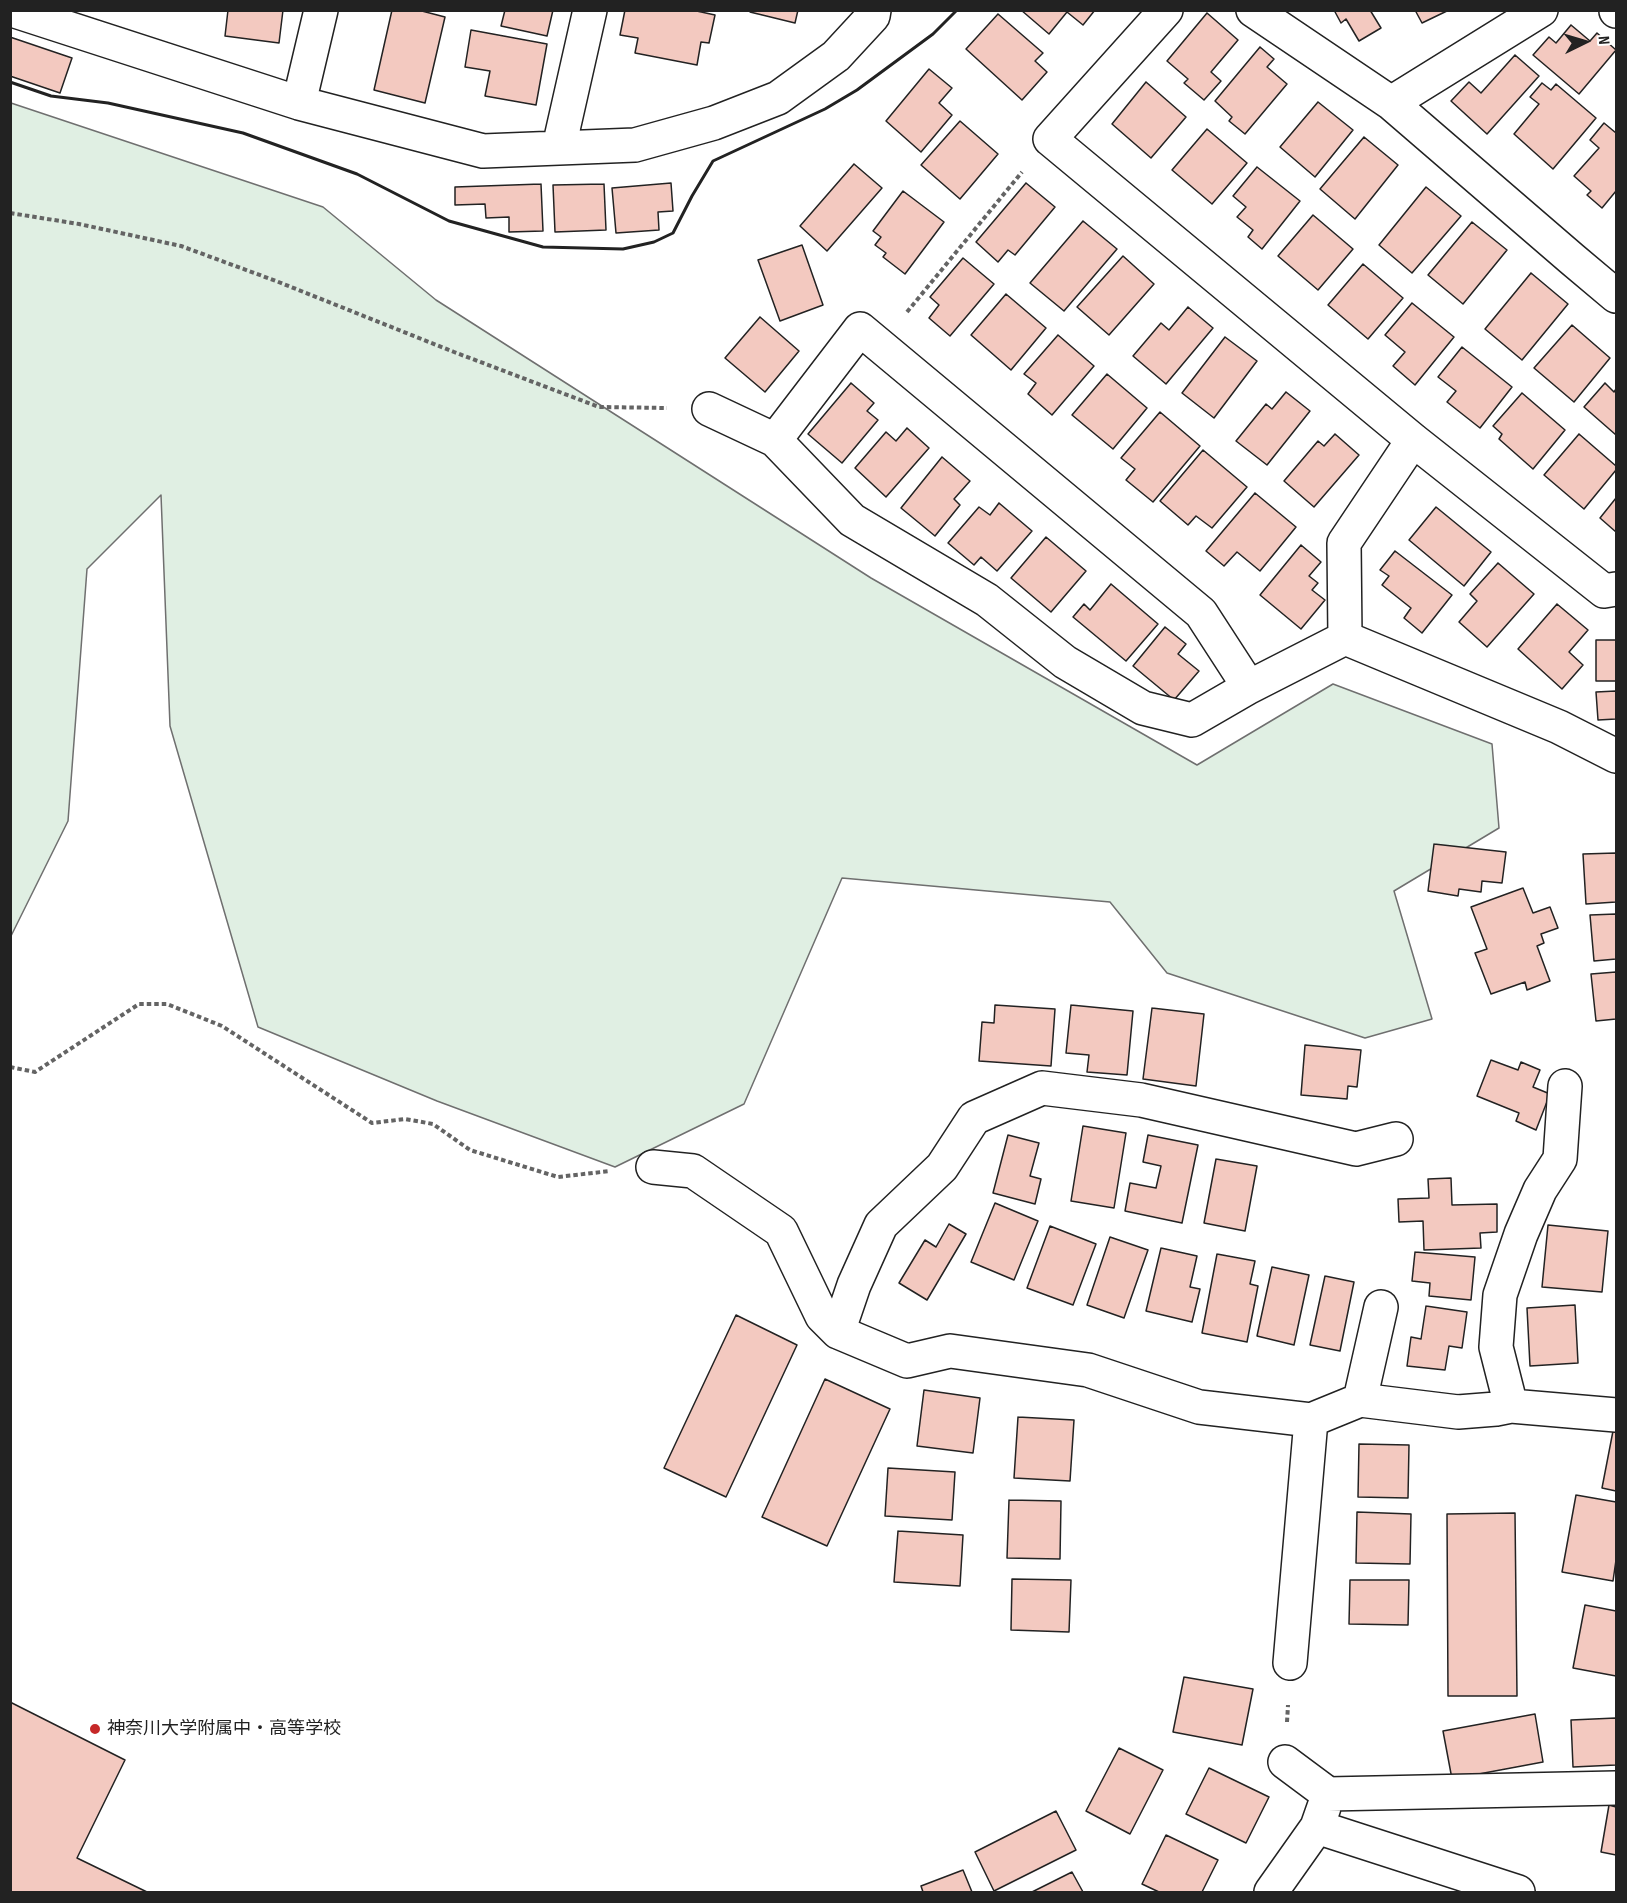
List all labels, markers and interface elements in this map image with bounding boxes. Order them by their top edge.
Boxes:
north arrow [1555,12,1615,72]
text: N [1594,35,1613,45]
place label: 神奈川大学附属中・高等学校 [107,1718,341,1740]
marker: 神奈川大学附属中・高等学校 [88,1722,102,1736]

